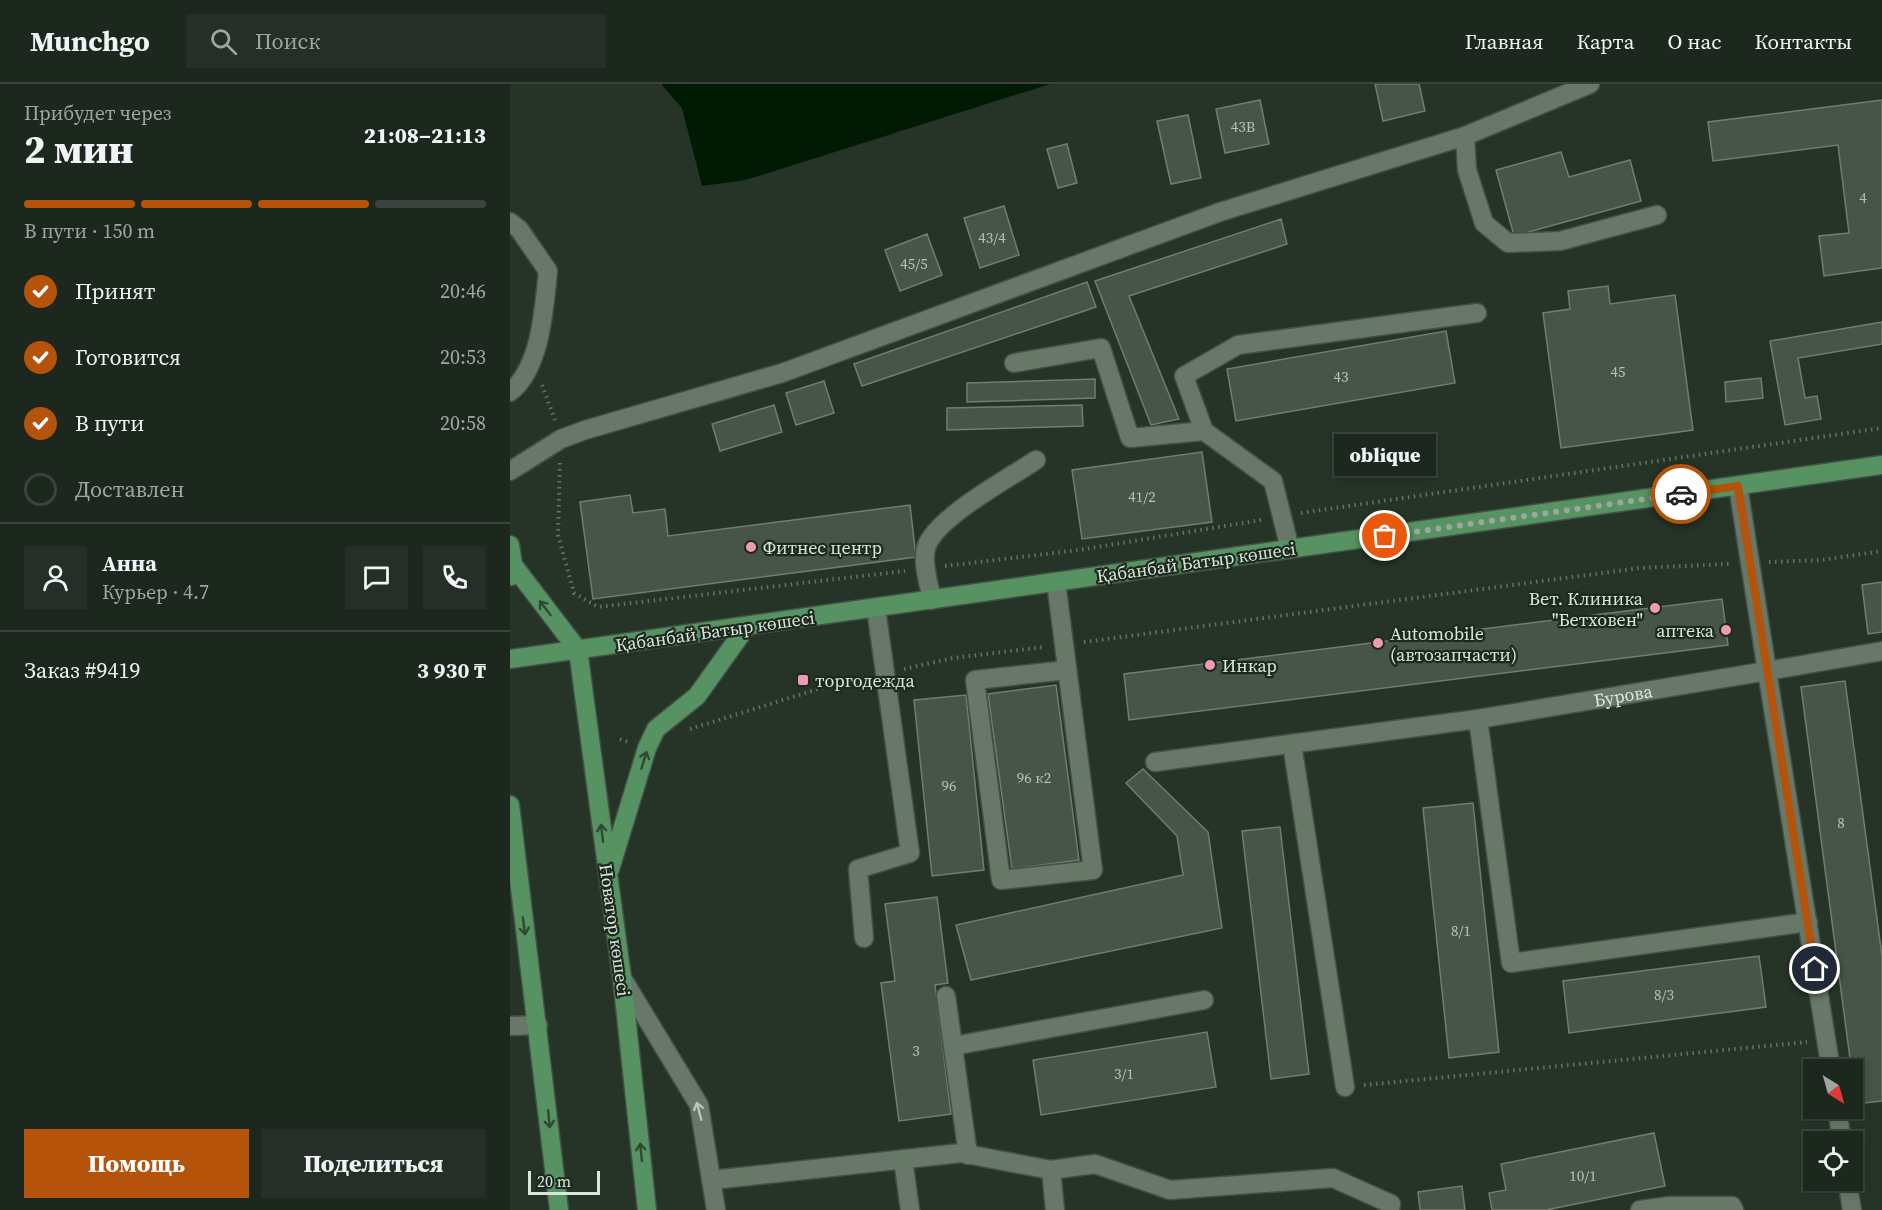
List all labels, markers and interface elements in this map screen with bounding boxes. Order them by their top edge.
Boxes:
search box [186,14,606,68]
text: Munchgo [30,22,150,60]
icon: search [207,25,240,58]
text: Поиск [255,26,320,56]
text: Главная [1465,27,1543,56]
text: Карта [1576,27,1634,56]
text: О нас [1667,27,1721,56]
text: Контакты [1754,27,1852,56]
text: Прибудет через [24,99,171,127]
house number: 43В [1231,116,1255,137]
text: 21:08–21:13 [364,120,486,150]
text: 2 мин [24,123,133,176]
house number: 4 [1859,187,1867,208]
text: В пути · 150 m [24,217,155,245]
house number: 43/4 [978,227,1006,248]
house number: 45/5 [900,253,928,274]
icon: check [24,275,57,308]
text: Принят [75,276,155,306]
text: 20:46 [440,277,486,305]
icon: check [24,341,57,374]
text: Готовится [75,342,181,372]
text: 20:53 [440,343,486,371]
house number: 45 [1610,361,1626,382]
house number: 43 [1333,366,1349,387]
icon: check [24,407,57,440]
text: В пути [75,408,144,438]
text: 20:58 [440,409,486,437]
callout: oblique [1334,434,1436,476]
text: oblique [1349,441,1421,469]
courier [1651,464,1711,524]
text: Доставлен [75,474,185,504]
icon: car [1665,478,1698,511]
house number: 41/2 [1128,486,1156,507]
pin [1359,510,1410,561]
icon: bag [1368,519,1401,552]
place label: Фитнес центр [763,535,882,560]
street label: Қабанбай Батыр көшесі [1095,536,1297,588]
marker: Фитнес центр [744,540,758,554]
button: person [24,546,87,609]
button: chat [345,546,408,609]
button: phone [423,546,486,609]
text: Анна [102,548,157,578]
text: Курьер · 4.7 [102,578,209,606]
place label: Вет. Клиника "Бетховен" [1529,586,1644,632]
one-way arrow [539,600,552,616]
marker: Вет. Клиника "Бетховен" [1648,601,1662,615]
street label: Қабанбай Батыр көшесі [614,605,816,657]
place label: аптека [1656,618,1715,643]
place label: Automobile (автозапчасти) [1390,621,1517,667]
marker: аптека [1719,623,1733,637]
marker: Automobile (автозапчасти) [1371,636,1385,650]
place label: Инкар [1222,653,1277,678]
text: Заказ #9419 [24,655,140,685]
text: 3 930 ₸ [417,655,486,685]
marker: Инкар [1203,658,1217,672]
place label: торгодежда [815,668,916,693]
marker: торгодежда [796,673,810,687]
street label: Бурова [1592,678,1655,712]
one-way arrow [639,751,650,770]
house number: 96 к2 [1017,767,1051,788]
house number: 96 [941,775,957,796]
house number: 8 [1837,812,1845,833]
one-way arrow [596,824,607,844]
street label: Новатор көшесі [593,862,637,998]
one-way arrow [519,916,530,935]
house number: 8/1 [1451,920,1471,941]
pin [1789,943,1840,994]
icon: home [1798,952,1831,985]
house number: 8/3 [1654,984,1674,1005]
house number: 3 [912,1040,920,1061]
north arrow [1803,1059,1863,1119]
map controls [1803,1059,1863,1191]
house number: 3/1 [1114,1063,1134,1084]
one-way arrow [693,1102,704,1121]
one-way arrow [544,1109,555,1129]
button: Помощь [24,1129,249,1198]
button: Поделиться [261,1129,486,1198]
button: locate [1803,1131,1863,1191]
one-way arrow [635,1142,646,1162]
house number: 10/1 [1569,1165,1597,1186]
scale bar [528,1168,600,1196]
text: 20 m [537,1170,571,1192]

